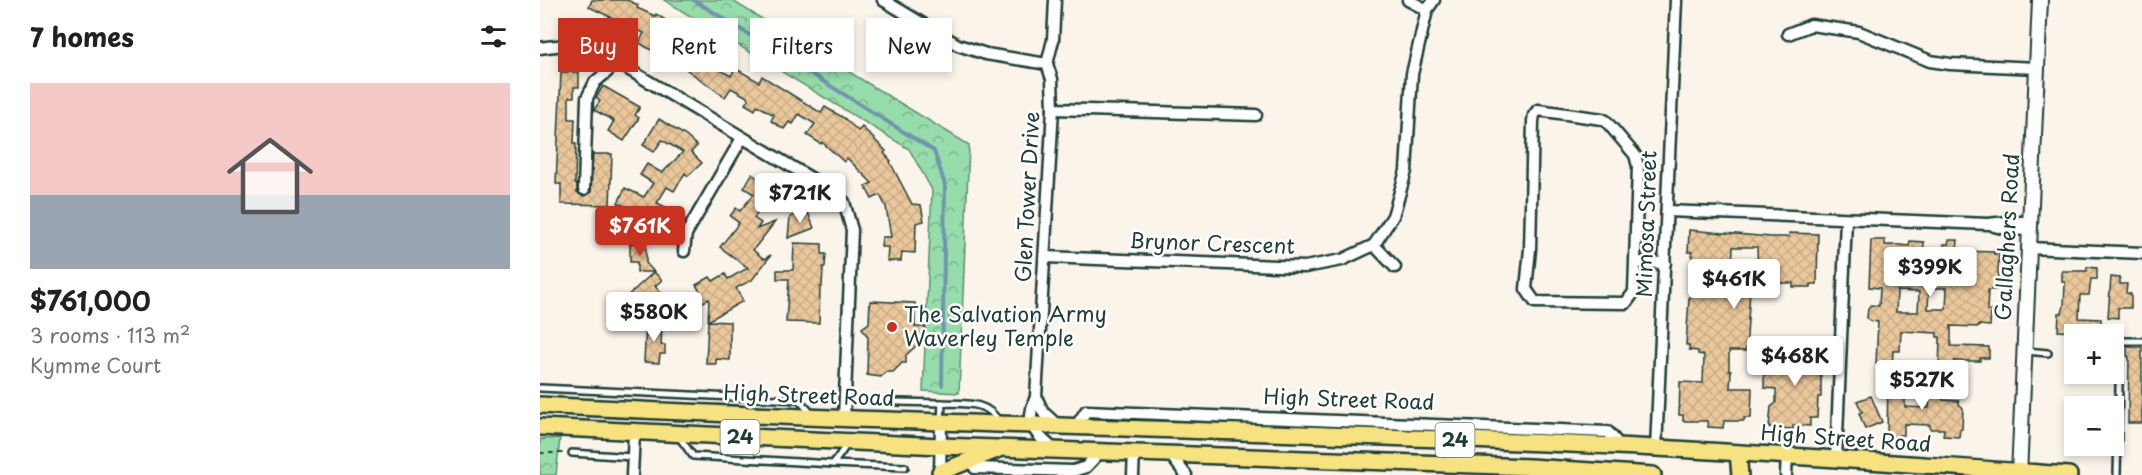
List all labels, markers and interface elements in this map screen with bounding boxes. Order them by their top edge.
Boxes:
text: 7 homes [30,17,134,56]
chip: Buy [558,18,638,72]
chip: Rent [650,18,738,72]
chip: Filters [750,18,854,72]
chip: New [866,18,952,72]
icon: filters [477,20,510,53]
street label: Glen Tower Drive [1006,111,1046,283]
icon: home [216,122,324,230]
street label: Mimosa Street [1626,150,1664,298]
street label: Gallaghers Road [1986,152,2026,321]
pin: $721K [758,173,842,224]
text: $721K [769,177,831,207]
pin: $761K [598,206,682,257]
text: $761K [609,210,671,240]
street label: Brynor Crescent [1129,223,1296,261]
pin: $399K [1888,247,1972,298]
text: $399K [1898,251,1962,281]
pin: $461K [1692,259,1776,310]
text: $461K [1702,263,1766,293]
text: $761,000 [30,281,151,320]
pin: $580K [612,292,696,343]
text: $580K [620,296,688,326]
place label: The Salvation Army Waverley Temple [904,297,1107,353]
text: 3 rooms · 113 m² [30,320,190,350]
marker: The Salvation Army Waverley Temple [885,320,899,334]
map controls [2064,324,2124,456]
button: + [2064,324,2124,384]
pin: $468K [1753,336,1837,387]
text: $468K [1761,340,1829,370]
text: Kymme Court [30,350,161,380]
pin: $527K [1880,360,1964,411]
text: $527K [1889,364,1955,394]
street label: High Street Road [723,375,895,413]
street label: High Street Road [1263,379,1435,417]
button: − [2064,396,2124,456]
street label: High Street Road [1760,415,1933,459]
road number: 24 [720,420,760,454]
road number: 24 [1436,423,1474,457]

